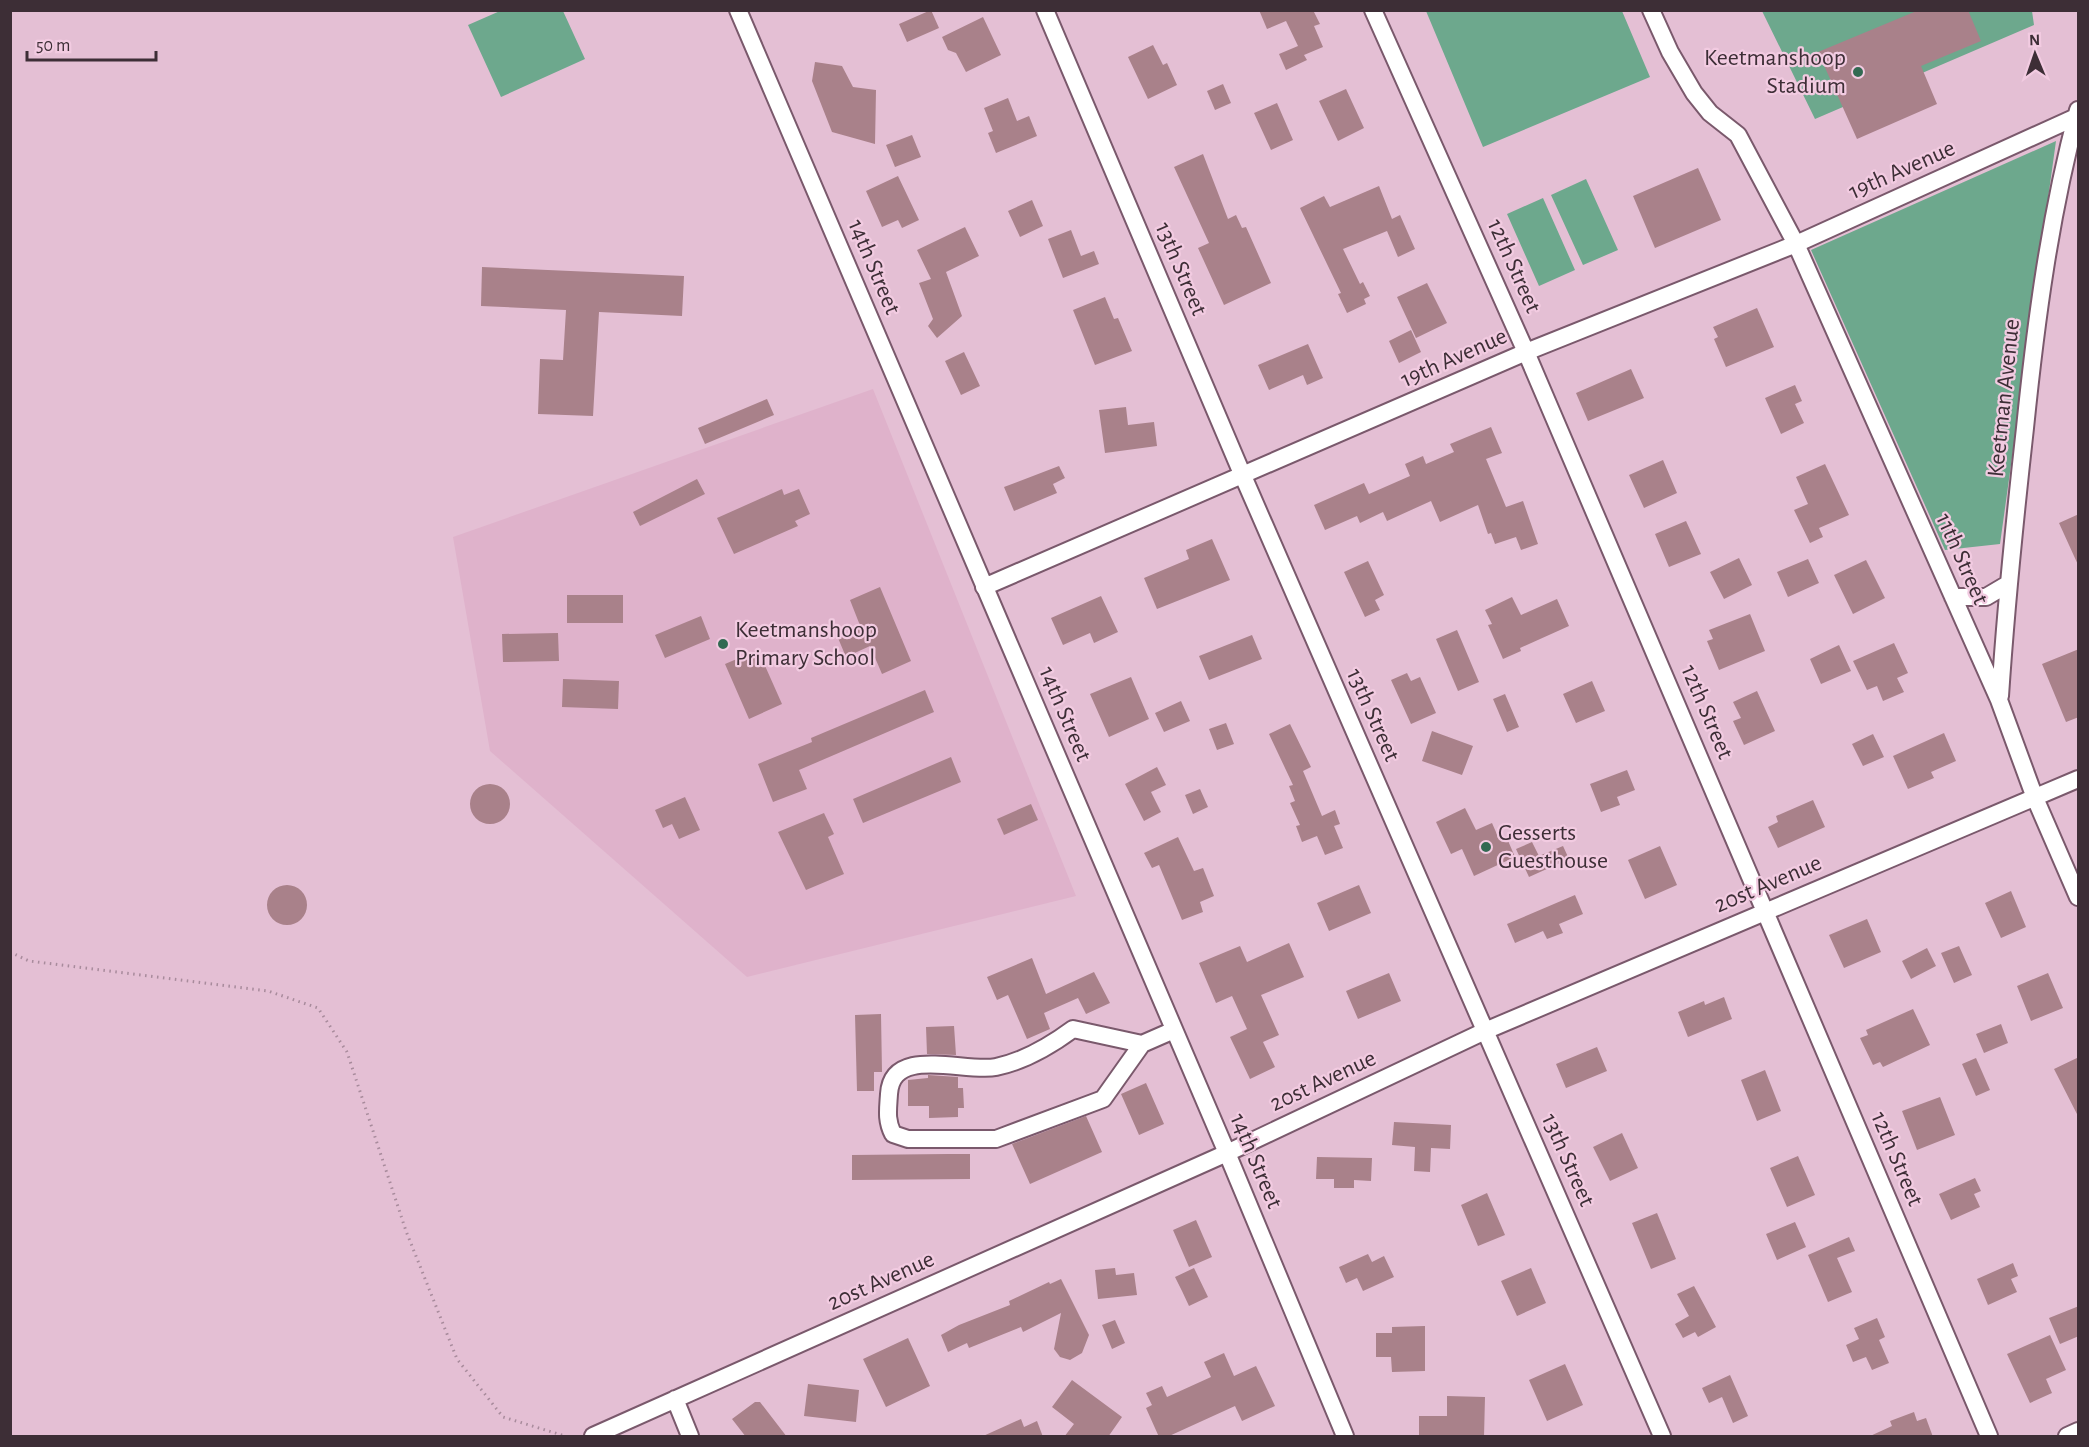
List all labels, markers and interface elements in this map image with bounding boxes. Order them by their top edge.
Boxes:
scale bar [27,24,156,62]
north arrow [2005,24,2065,84]
text: N [2029,32,2040,48]
text: 50 m [36,37,70,55]
place label: Keetmanshoop Stadium [1704,46,1846,98]
marker: Keetmanshoop Stadium [1851,65,1865,79]
street label: 19th Avenue [1845,136,1959,204]
street label: 14th Street [843,216,905,318]
street label: 12th Street [1483,216,1545,317]
street label: 13th Street [1151,219,1211,319]
street label: Keetman Avenue [1984,318,2024,478]
street label: 19th Avenue [1397,324,1511,392]
street label: 11th Street [1931,510,1993,609]
place label: Keetmanshoop Primary School [735,618,877,670]
marker: Keetmanshoop Primary School [716,637,730,651]
street label: 12th Street [1676,661,1738,763]
street label: 14th Street [1034,663,1096,765]
street label: 13th Street [1342,665,1404,765]
place label: Gesserts Guesthouse [1498,821,1608,873]
marker: Gesserts Guesthouse [1479,840,1493,854]
street label: 20st Avenue [1711,851,1825,917]
street label: 20st Avenue [1266,1046,1380,1116]
street label: 12th Street [1866,1108,1928,1210]
street label: 14th Street [1225,1110,1287,1212]
street label: 13th Street [1537,1110,1599,1210]
street label: 20st Avenue [824,1247,938,1315]

